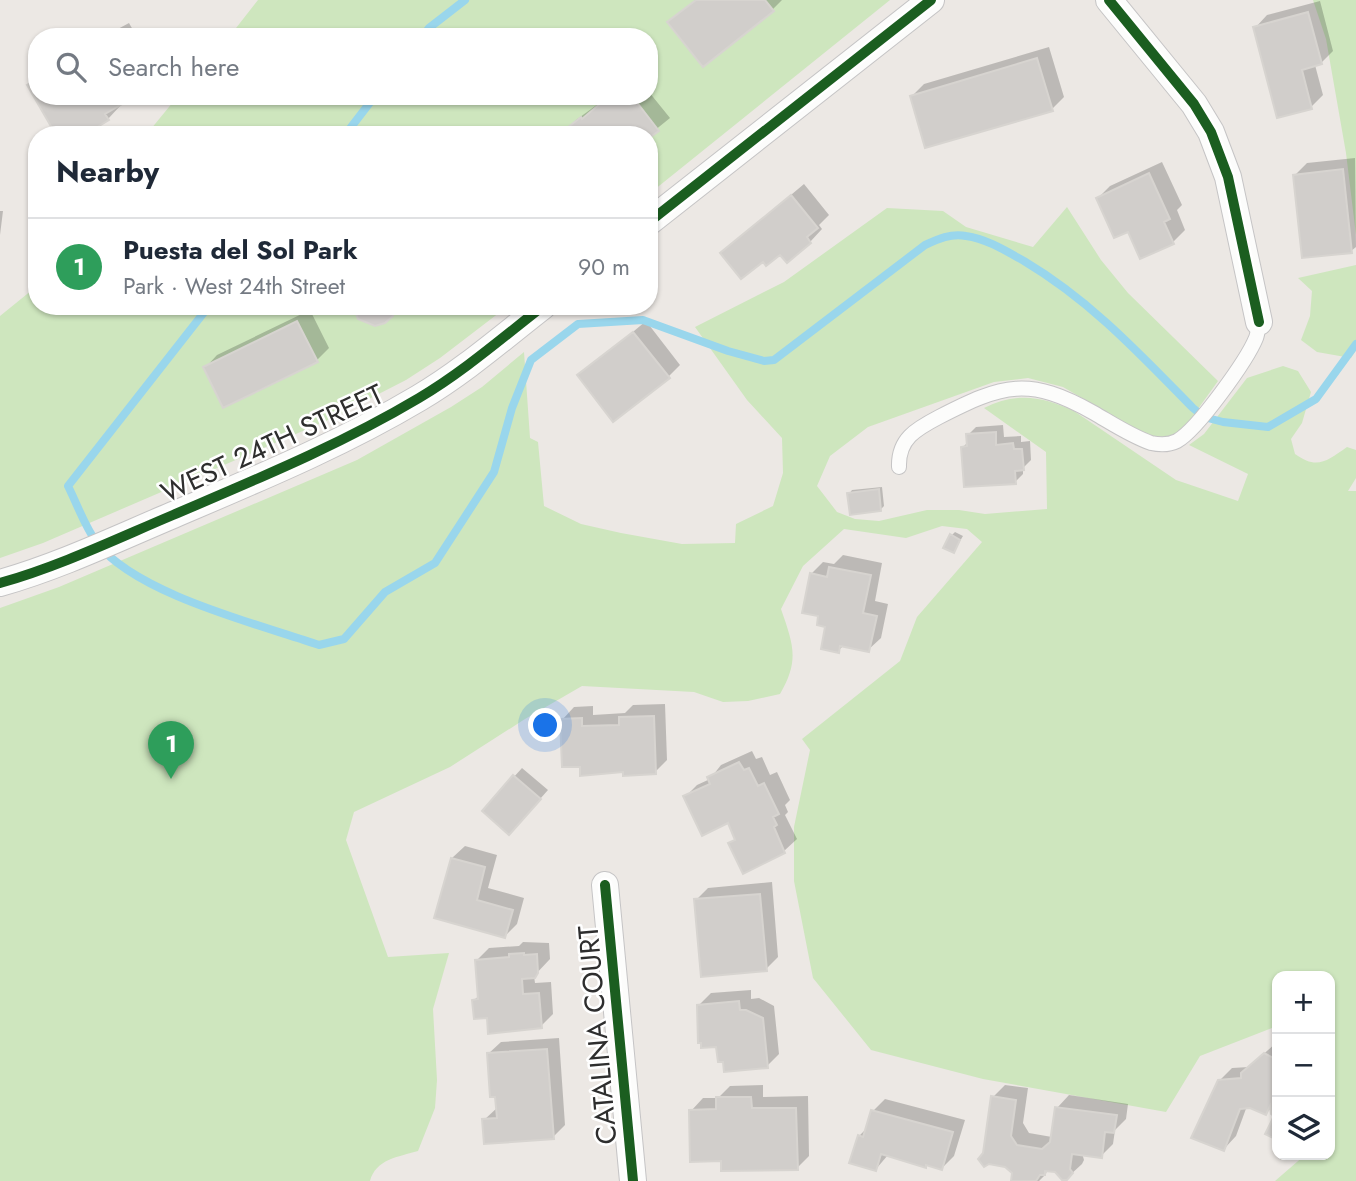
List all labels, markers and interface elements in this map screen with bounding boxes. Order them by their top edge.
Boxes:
search box [28,28,658,105]
icon: search [52,48,90,86]
text: Search here [108,48,240,86]
text: Nearby [56,150,159,193]
text: Puesta del Sol Park [123,231,358,269]
text: 1 [73,250,85,284]
text: 90 m [578,250,630,284]
text: Park · West 24th Street [123,269,345,303]
street label: WEST 24TH STREET [154,374,390,513]
your location [528,708,562,742]
pin: 1 [148,721,194,779]
street label: CATALINA COURT [568,924,627,1146]
map controls [1272,971,1335,1160]
button: + [1272,971,1335,1034]
button: − [1272,1034,1335,1097]
button: layers [1272,1097,1335,1160]

